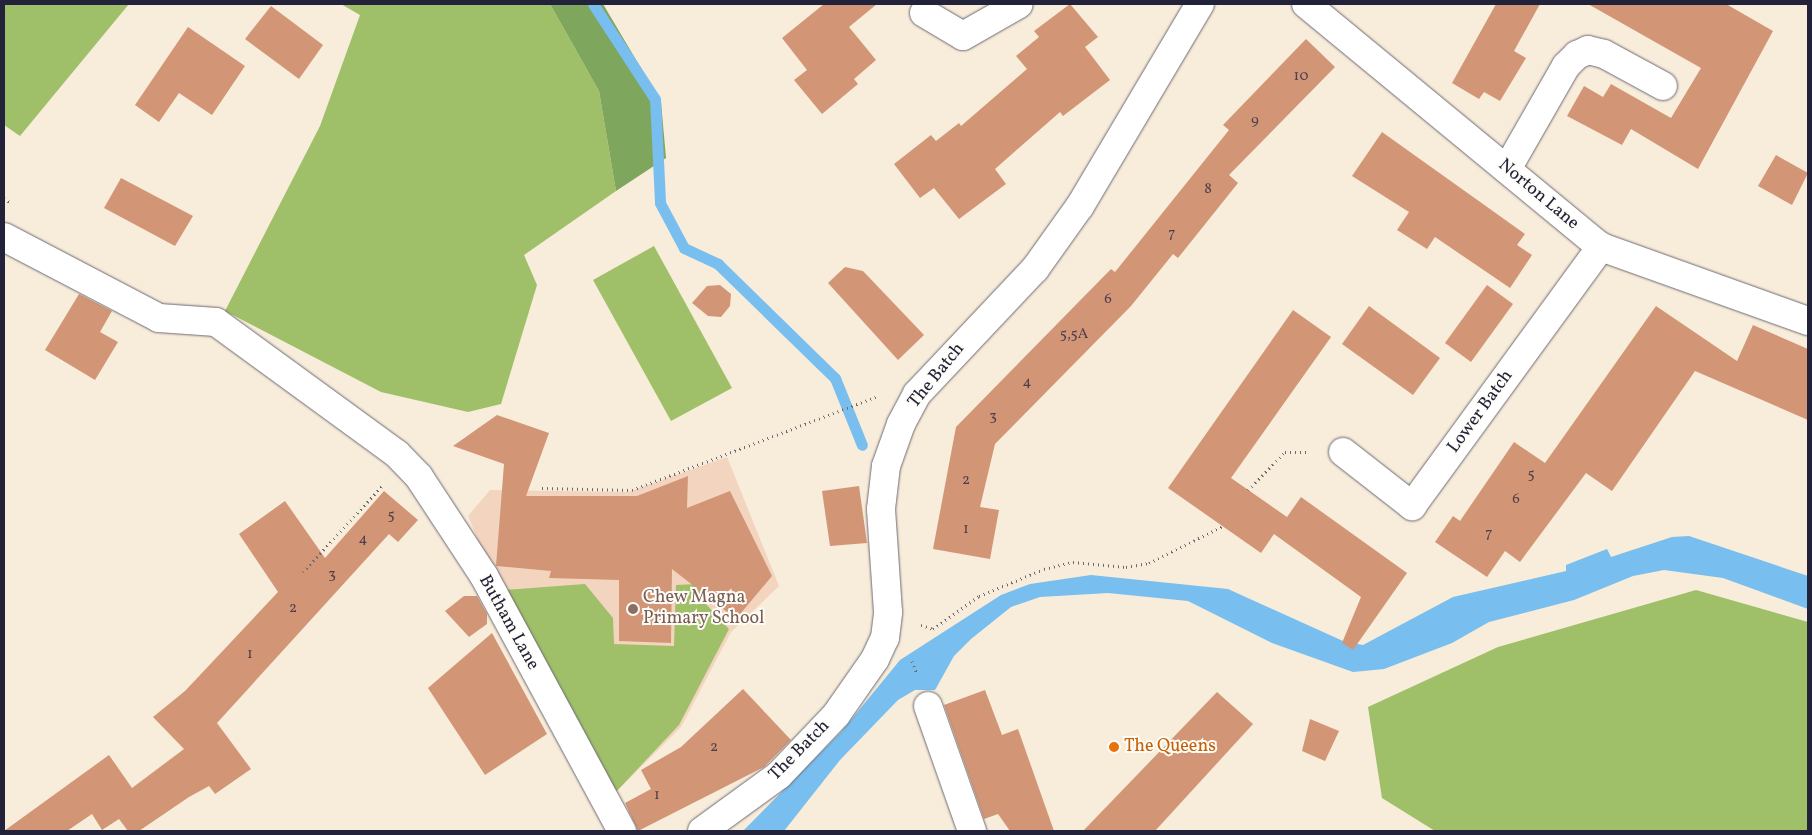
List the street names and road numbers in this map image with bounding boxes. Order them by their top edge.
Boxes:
street label: Norton Lane [1493,155,1583,235]
street label: The Batch [904,339,970,413]
street label: Lower Batch [1444,366,1518,458]
street label: Butham Lane [473,572,543,674]
street label: The Batch [765,716,835,786]

